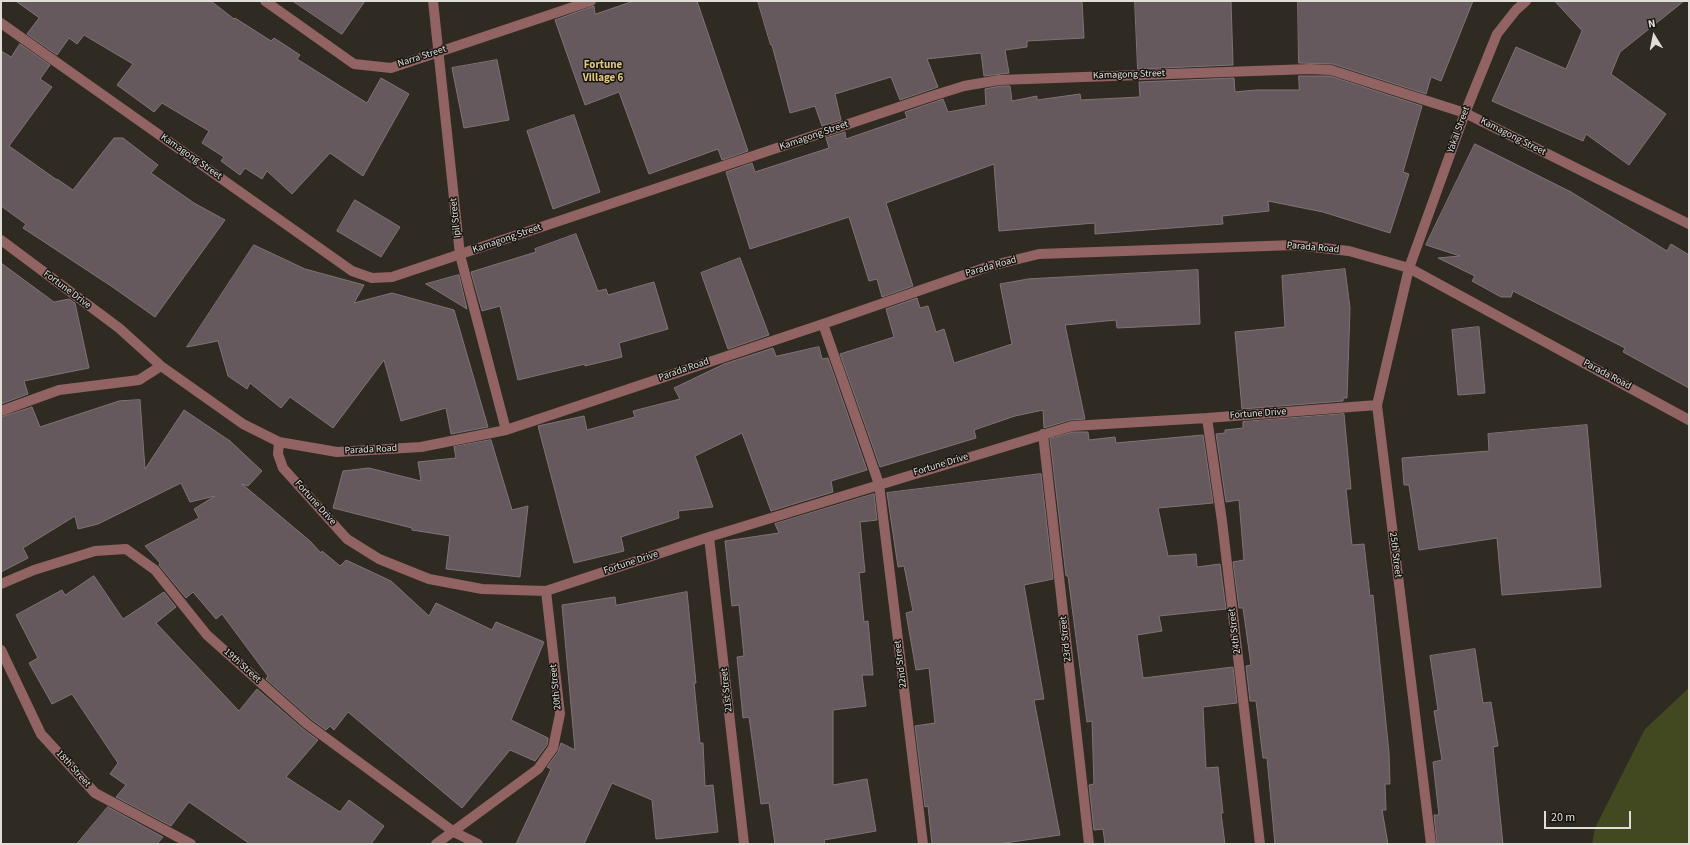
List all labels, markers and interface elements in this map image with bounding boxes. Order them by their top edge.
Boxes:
north arrow [1634,16,1674,56]
text: N [1647,16,1657,32]
street label: Narra Street [396,44,448,70]
district label: Fortune Village 6 [583,59,623,85]
street label: Kamagong Street [1093,68,1165,82]
street label: Yakal Street [1445,105,1473,155]
street label: Kamagong Street [1478,115,1548,159]
street label: Kamagong Street [778,119,850,153]
street label: Kamagong Street [158,131,224,183]
street label: Ipil Street [448,197,464,239]
street label: Kamagong Street [471,222,543,256]
street label: Parada Road [1286,240,1340,256]
street label: Parada Road [964,254,1018,280]
street label: Fortune Drive [41,268,93,312]
street label: Parada Road [657,356,711,384]
street label: Parada Road [1581,357,1633,393]
street label: Fortune Drive [1229,406,1287,422]
street label: Parada Road [344,443,398,457]
street label: Fortune Drive [912,451,970,479]
street label: Fortune Drive [292,478,338,528]
street label: 25th Street [1386,532,1404,578]
street label: Fortune Drive [602,549,660,577]
street label: 24th Street [1226,608,1244,654]
street label: 23rd Street [1058,616,1074,662]
street label: 22nd Street [892,639,910,689]
street label: 19th Street [221,646,263,686]
street label: 20th Street [548,664,564,710]
street label: 21st Street [719,667,735,713]
street label: 18th Street [53,748,93,790]
scale bar [1546,803,1633,829]
text: 20 m [1551,809,1575,826]

